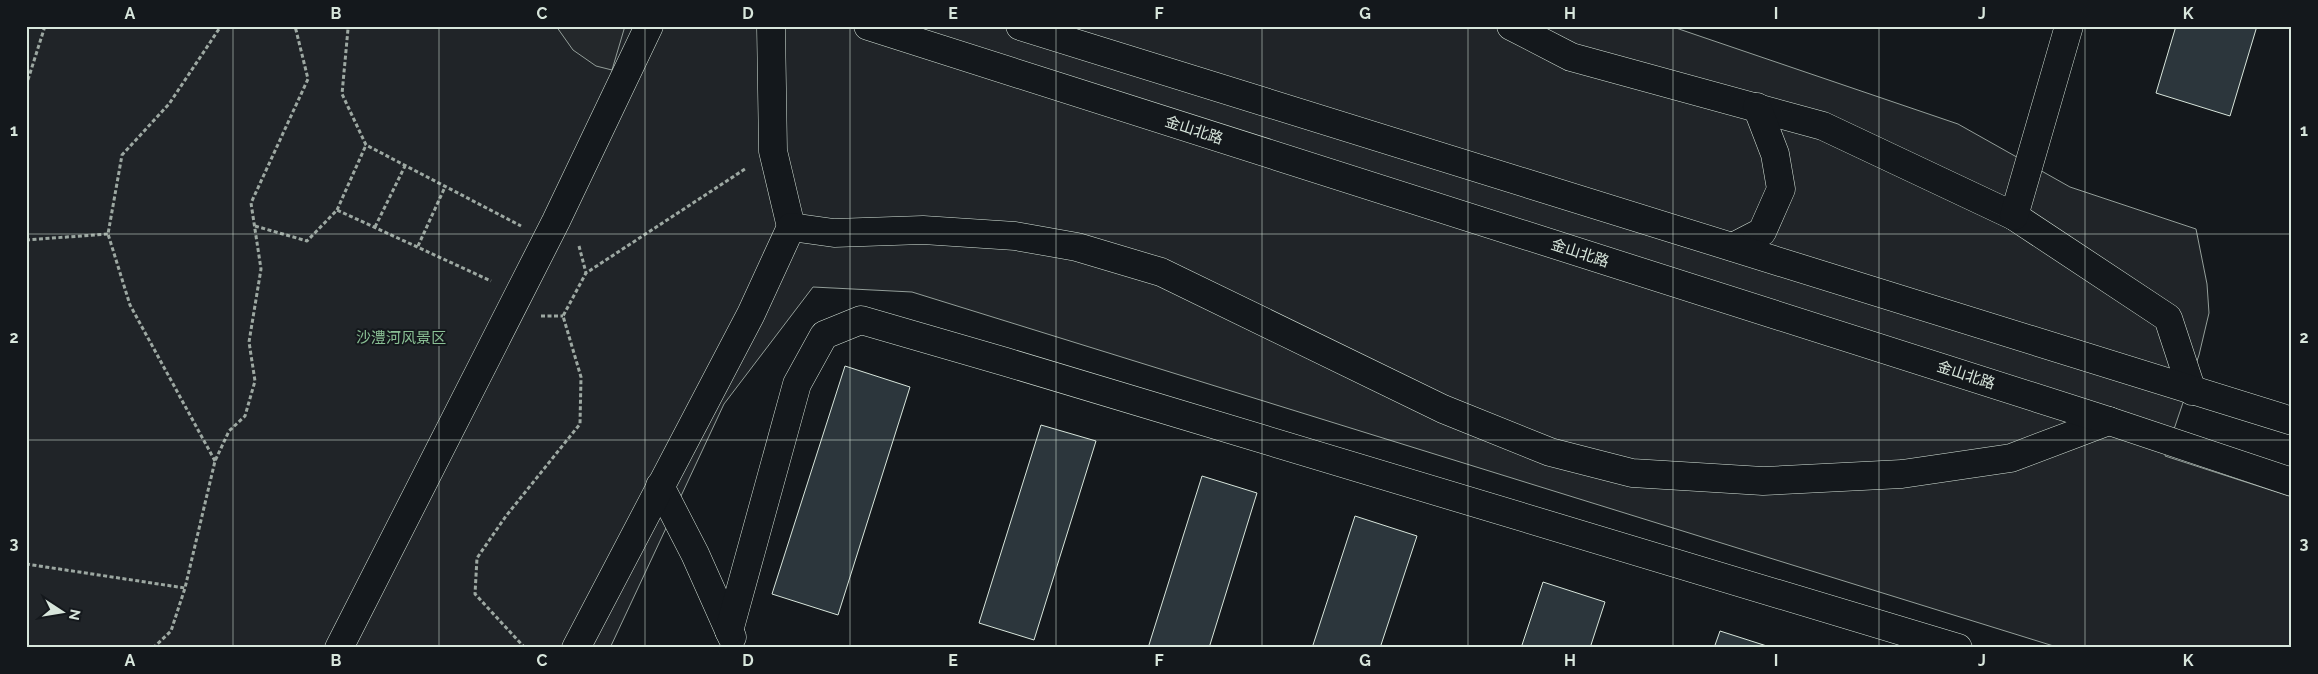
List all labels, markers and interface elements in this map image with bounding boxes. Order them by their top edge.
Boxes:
text: A [125,4,136,23]
text: B [331,4,342,23]
text: C [537,4,548,23]
text: D [742,4,754,23]
text: E [948,4,958,23]
text: F [1154,4,1164,23]
text: G [1359,4,1371,23]
text: H [1564,4,1576,23]
text: I [1774,4,1778,23]
text: J [1978,4,1986,23]
text: K [2183,4,2194,23]
street label: 金山北路 [1163,112,1225,148]
text: 1 [10,121,18,140]
text: 1 [2300,121,2308,140]
street label: 金山北路 [1549,235,1611,271]
text: 2 [9,328,19,347]
text: 2 [2299,328,2309,347]
park label: 沙澧河风景区 [356,329,446,347]
street label: 金山北路 [1935,357,1997,393]
text: 3 [10,534,19,553]
text: 3 [2300,534,2309,553]
north arrow [38,586,88,636]
text: N [66,608,84,622]
text: A [125,651,136,670]
text: B [331,651,342,670]
text: C [537,651,548,670]
text: D [742,651,754,670]
text: E [948,651,958,670]
text: F [1154,651,1164,670]
text: G [1359,651,1371,670]
text: H [1564,651,1576,670]
text: I [1774,651,1778,670]
text: J [1978,651,1986,670]
text: K [2183,651,2194,670]

